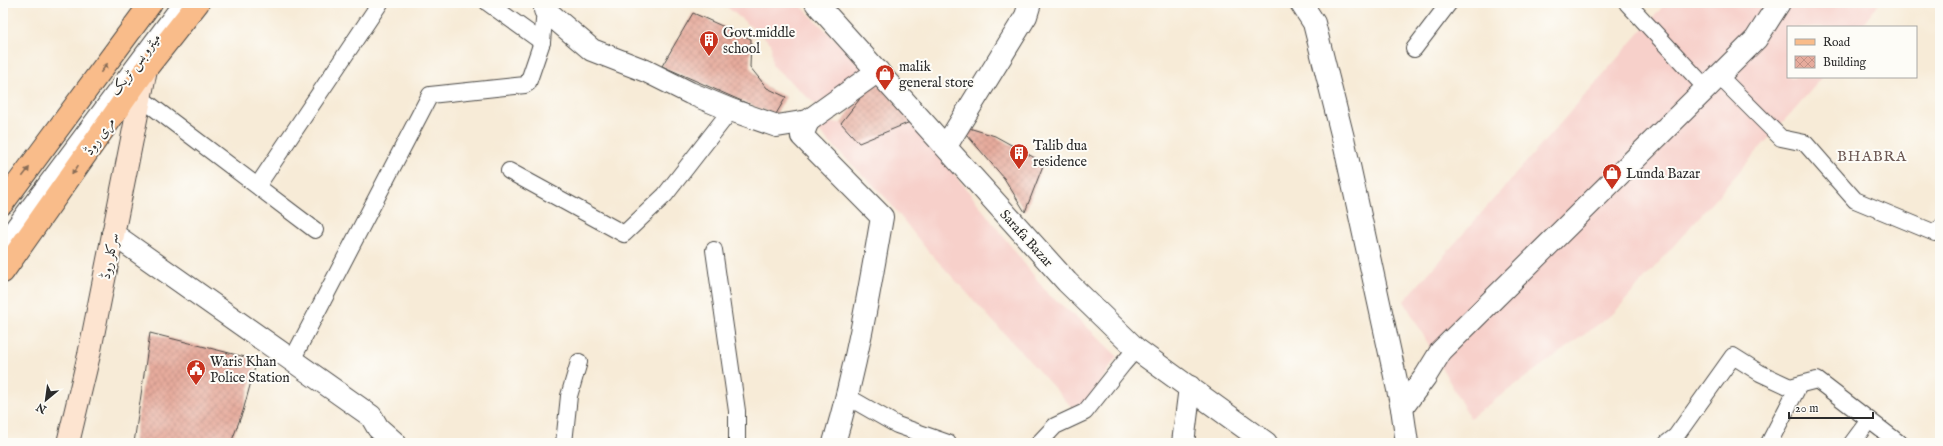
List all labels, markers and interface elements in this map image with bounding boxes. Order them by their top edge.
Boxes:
place label: Govt.middle school [723,24,796,58]
legend [1787,26,1917,78]
building icon: Govt.middle school [698,29,720,57]
street label: میٹرو بس ٹریک [106,30,165,99]
text: Road [1823,35,1851,50]
text: Building [1823,55,1867,70]
place label: malik general store [899,58,974,92]
one-way arrow [100,62,108,73]
shop icon: malik general store [874,63,896,91]
street label: مری روڈ [80,114,120,159]
place label: Talib dua residence [1033,137,1088,171]
building icon: Talib dua residence [1008,142,1030,170]
district label: BHABRA [1837,147,1907,166]
shop icon: Lunda Bazar [1601,162,1623,190]
one-way arrow [71,164,79,175]
place label: Lunda Bazar [1626,165,1700,183]
one-way arrow [22,167,30,177]
street label: Sarafa Bazar [996,206,1057,271]
street label: سرکلر روڈ [97,231,123,281]
place label: Waris Khan Police Station [210,353,290,387]
public building icon: Waris Khan Police Station [185,358,207,386]
north arrow [26,380,66,420]
scale bar [1789,394,1873,420]
text: N [34,399,50,417]
text: 20 m [1795,401,1818,416]

